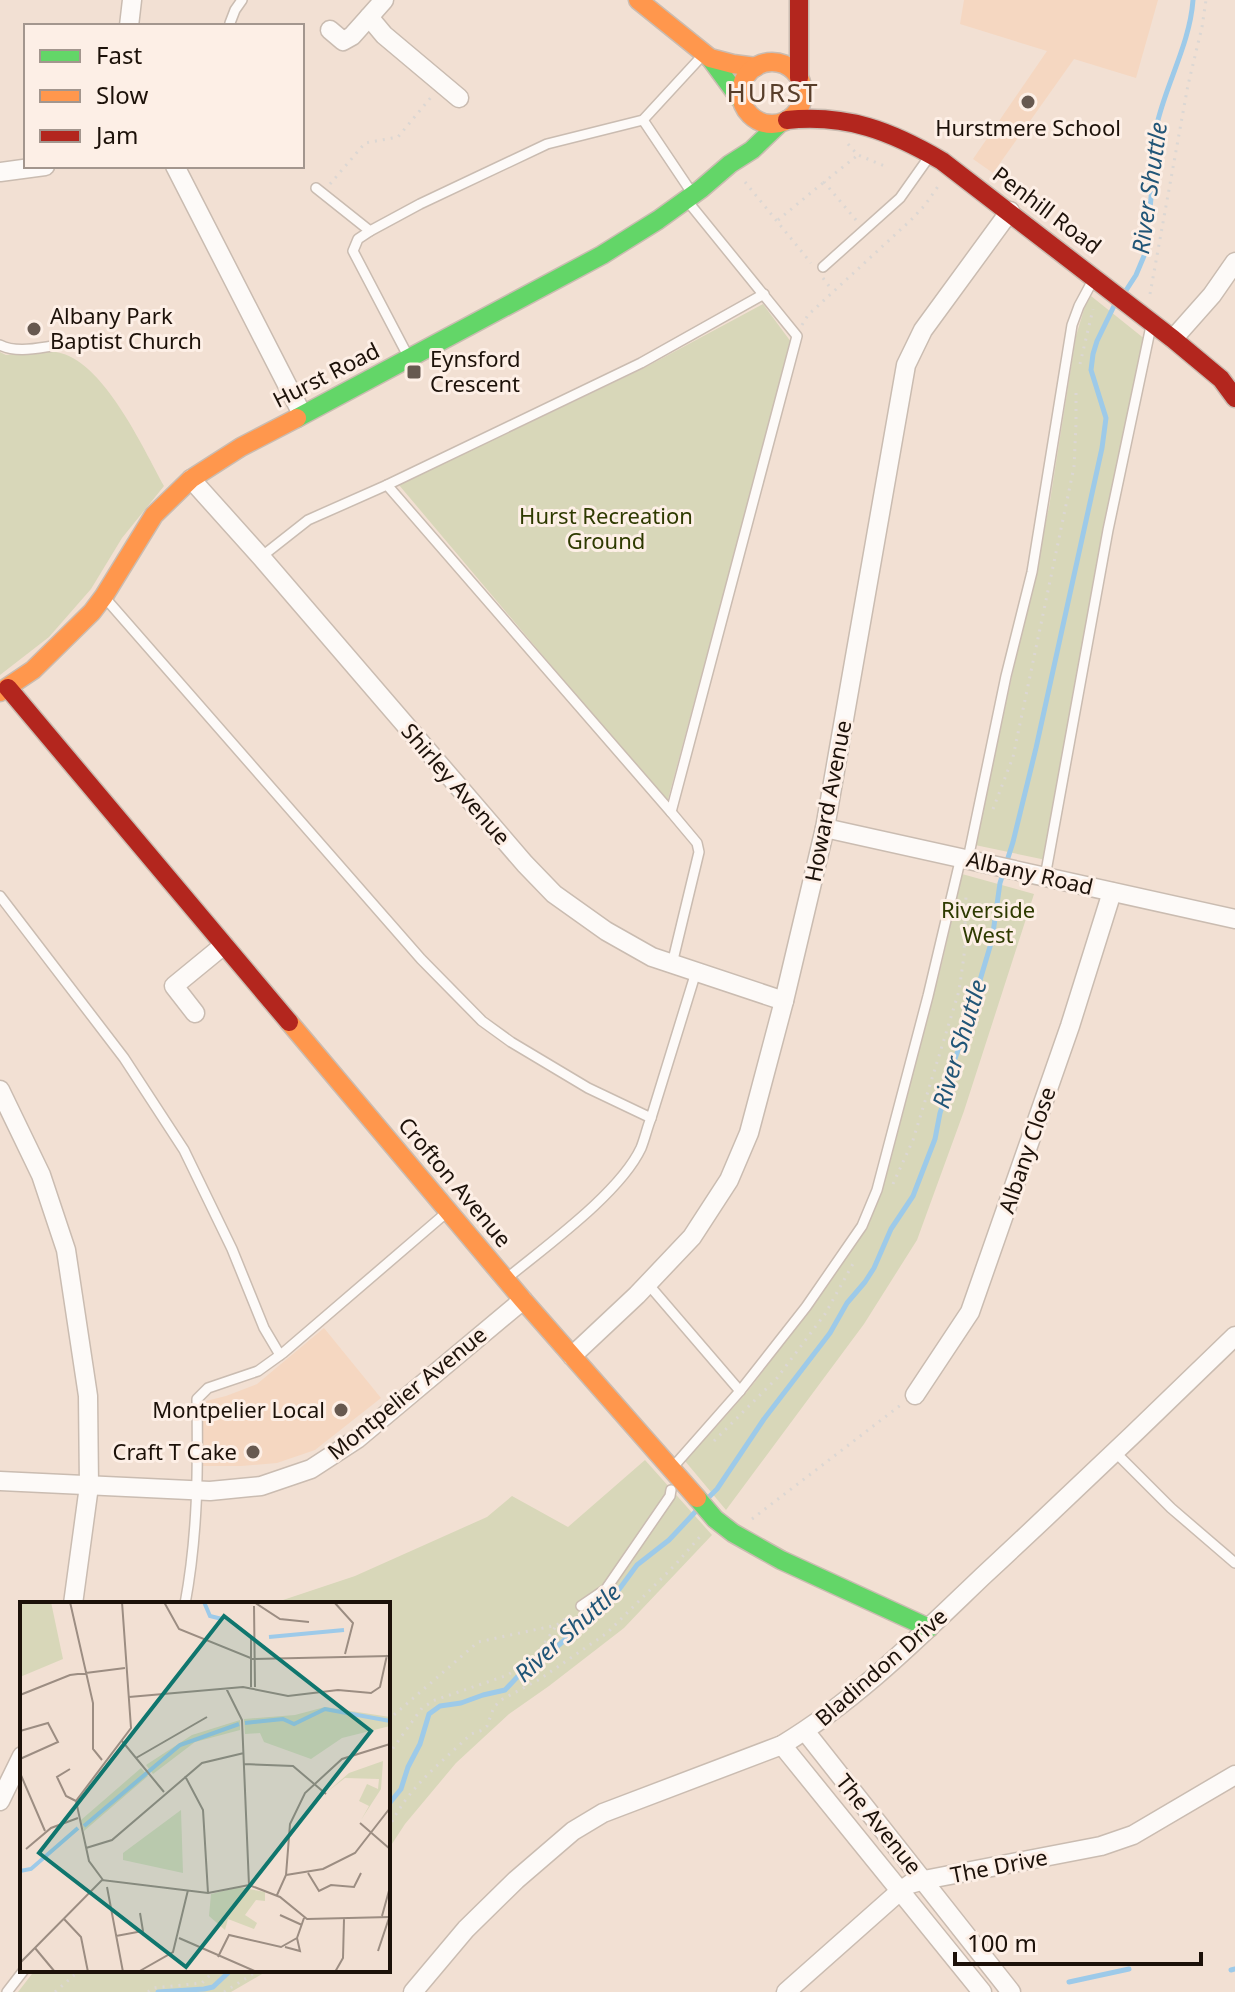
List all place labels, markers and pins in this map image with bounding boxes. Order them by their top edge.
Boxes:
marker: Hurstmere School [1019,93,1037,111]
place label: Hurstmere School [935,112,1121,142]
place label: Albany Park Baptist Church [50,300,202,355]
marker: Albany Park Baptist Church [25,320,43,338]
place label: Eynsford Crescent [430,343,521,398]
marker: Eynsford Crescent [405,363,423,381]
place label: Montpelier Local [152,1394,325,1424]
marker: Montpelier Local [332,1401,350,1419]
place label: Craft T Cake [113,1436,237,1466]
marker: Craft T Cake [244,1443,262,1461]

